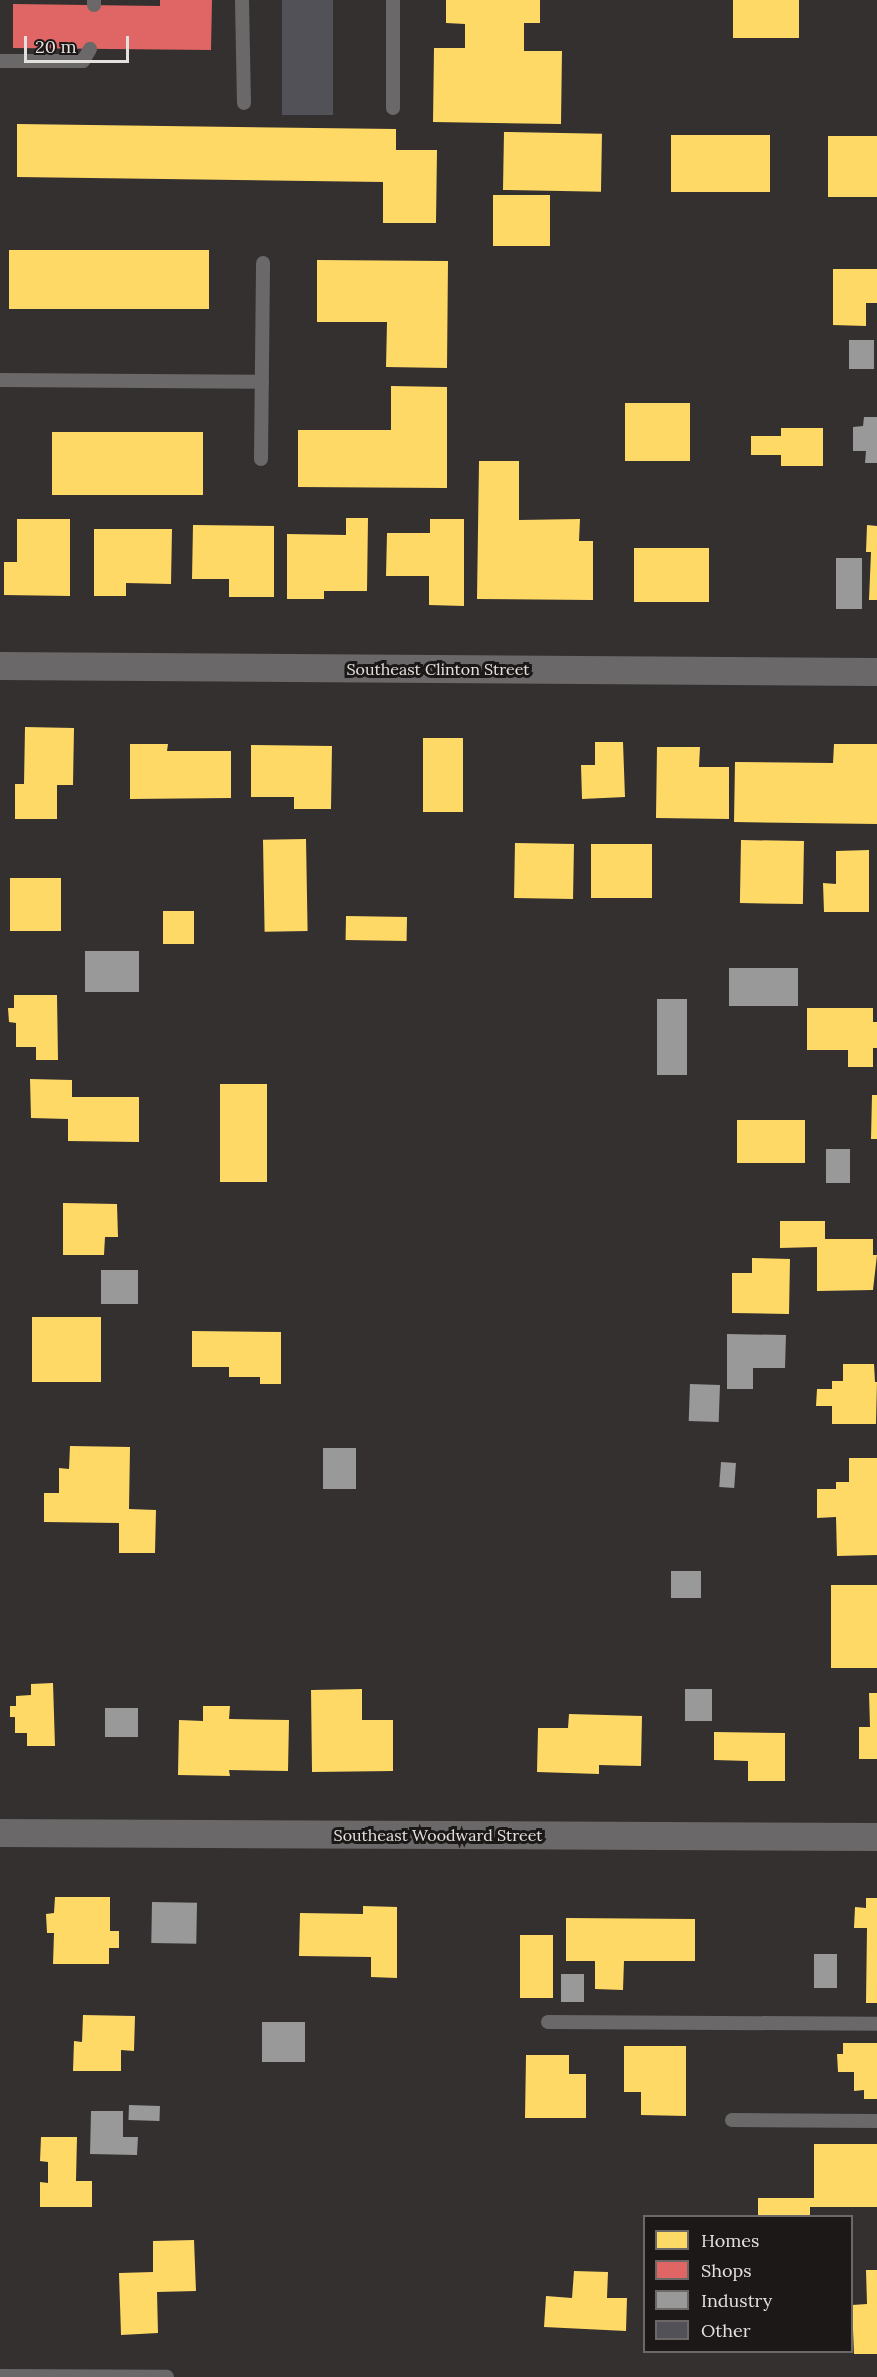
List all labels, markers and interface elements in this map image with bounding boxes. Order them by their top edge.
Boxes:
scale bar [27,24,132,62]
text: 20 m [35,35,77,58]
street label: Southeast Clinton Street [347,659,529,679]
street label: Southeast Woodward Street [334,1825,542,1845]
legend [643,2215,853,2353]
text: Homes [701,2229,759,2252]
text: Shops [701,2259,752,2282]
text: Industry [701,2289,772,2312]
text: Other [701,2319,751,2342]

